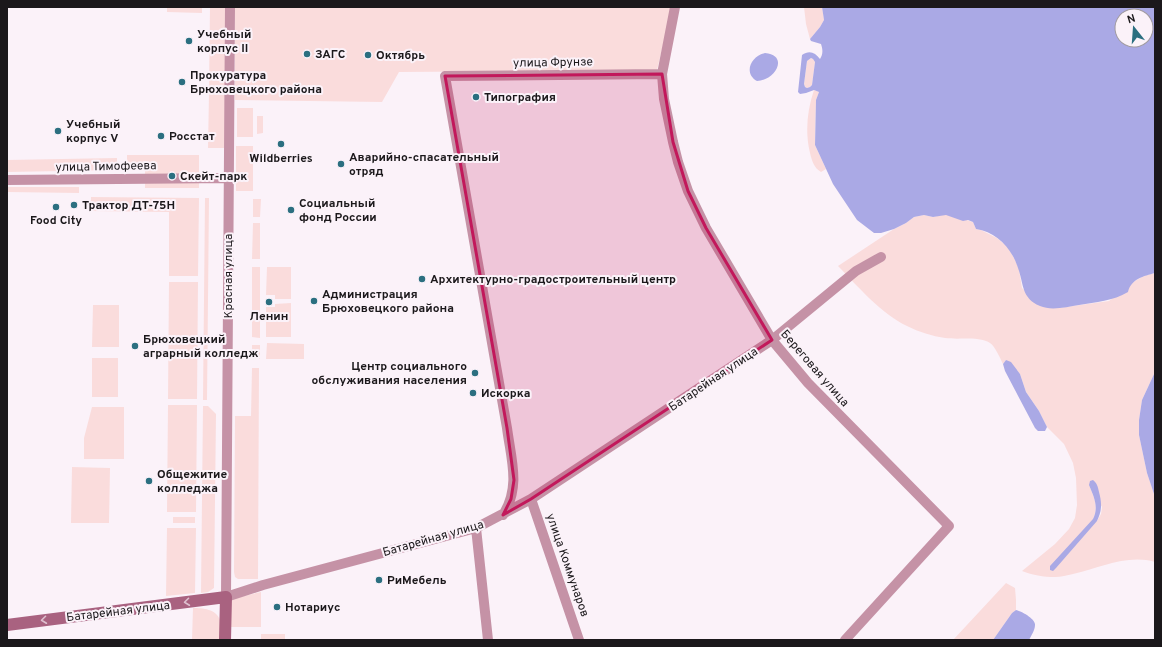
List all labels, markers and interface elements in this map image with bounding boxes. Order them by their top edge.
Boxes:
north arrow [1114,8,1154,48]
text: N [1126,12,1137,27]
place label: Учебный корпус II [197,27,251,57]
marker: Учебный корпус II [184,36,194,46]
place label: ЗАГС [315,47,346,63]
place label: Октябрь [376,48,425,64]
marker: ЗАГС [302,49,312,59]
marker: Октябрь [363,50,373,60]
street label: улица Фрунзе [513,54,593,72]
place label: Прокуратура Брюховецкого района [190,68,322,98]
marker: Прокуратура Брюховецкого района [177,77,187,87]
place label: Типография [484,90,556,106]
marker: Типография [471,92,481,102]
place label: Учебный корпус V [66,117,120,147]
marker: Учебный корпус V [53,126,63,136]
place label: Росстат [169,129,215,145]
marker: Росстат [156,131,166,141]
marker: Wildberries [276,139,286,149]
place label: Аварийно-спасательный отряд [349,150,499,180]
place label: Wildberries [249,151,313,167]
street label: улица Тимофеева [55,158,157,176]
marker: Аварийно-спасательный отряд [336,159,346,169]
place label: Скейт-парк [180,169,247,185]
marker: Скейт-парк [167,171,177,181]
place label: Социальный фонд России [299,196,377,226]
place label: Трактор ДТ-75Н [82,198,175,214]
marker: Трактор ДТ-75Н [69,200,79,210]
marker: Food City [51,202,61,212]
marker: Социальный фонд России [286,205,296,215]
place label: Food City [30,213,82,229]
street label: Красная улица [221,234,237,318]
place label: Архитектурно-градостроительный центр [430,272,676,288]
marker: Архитектурно-градостроительный центр [417,274,427,284]
place label: Администрация Брюховецкого района [322,287,454,317]
marker: Администрация Брюховецкого района [309,296,319,306]
marker: Ленин [264,297,274,307]
place label: Ленин [250,309,288,325]
street label: Береговая улица [776,327,852,410]
place label: Брюховецкий аграрный колледж [143,332,259,362]
marker: Брюховецкий аграрный колледж [130,341,140,351]
street label: Батарейная улица [666,344,761,416]
place label: Центр социального обслуживания населения [312,359,467,389]
marker: Центр социального обслуживания населения [470,368,480,378]
place label: Искорка [481,386,530,402]
marker: Искорка [468,388,478,398]
place label: Общежитие колледжа [157,467,227,497]
marker: Общежитие колледжа [144,476,154,486]
street label: улица Коммунаров [542,511,592,619]
street label: Батарейная улица [381,517,486,561]
place label: РиМебель [387,573,447,589]
marker: РиМебель [374,575,384,585]
one-way arrow [184,597,190,606]
street label: Батарейная улица [65,598,171,626]
place label: Нотариус [285,600,341,616]
marker: Нотариус [272,602,282,612]
one-way arrow [41,615,47,624]

